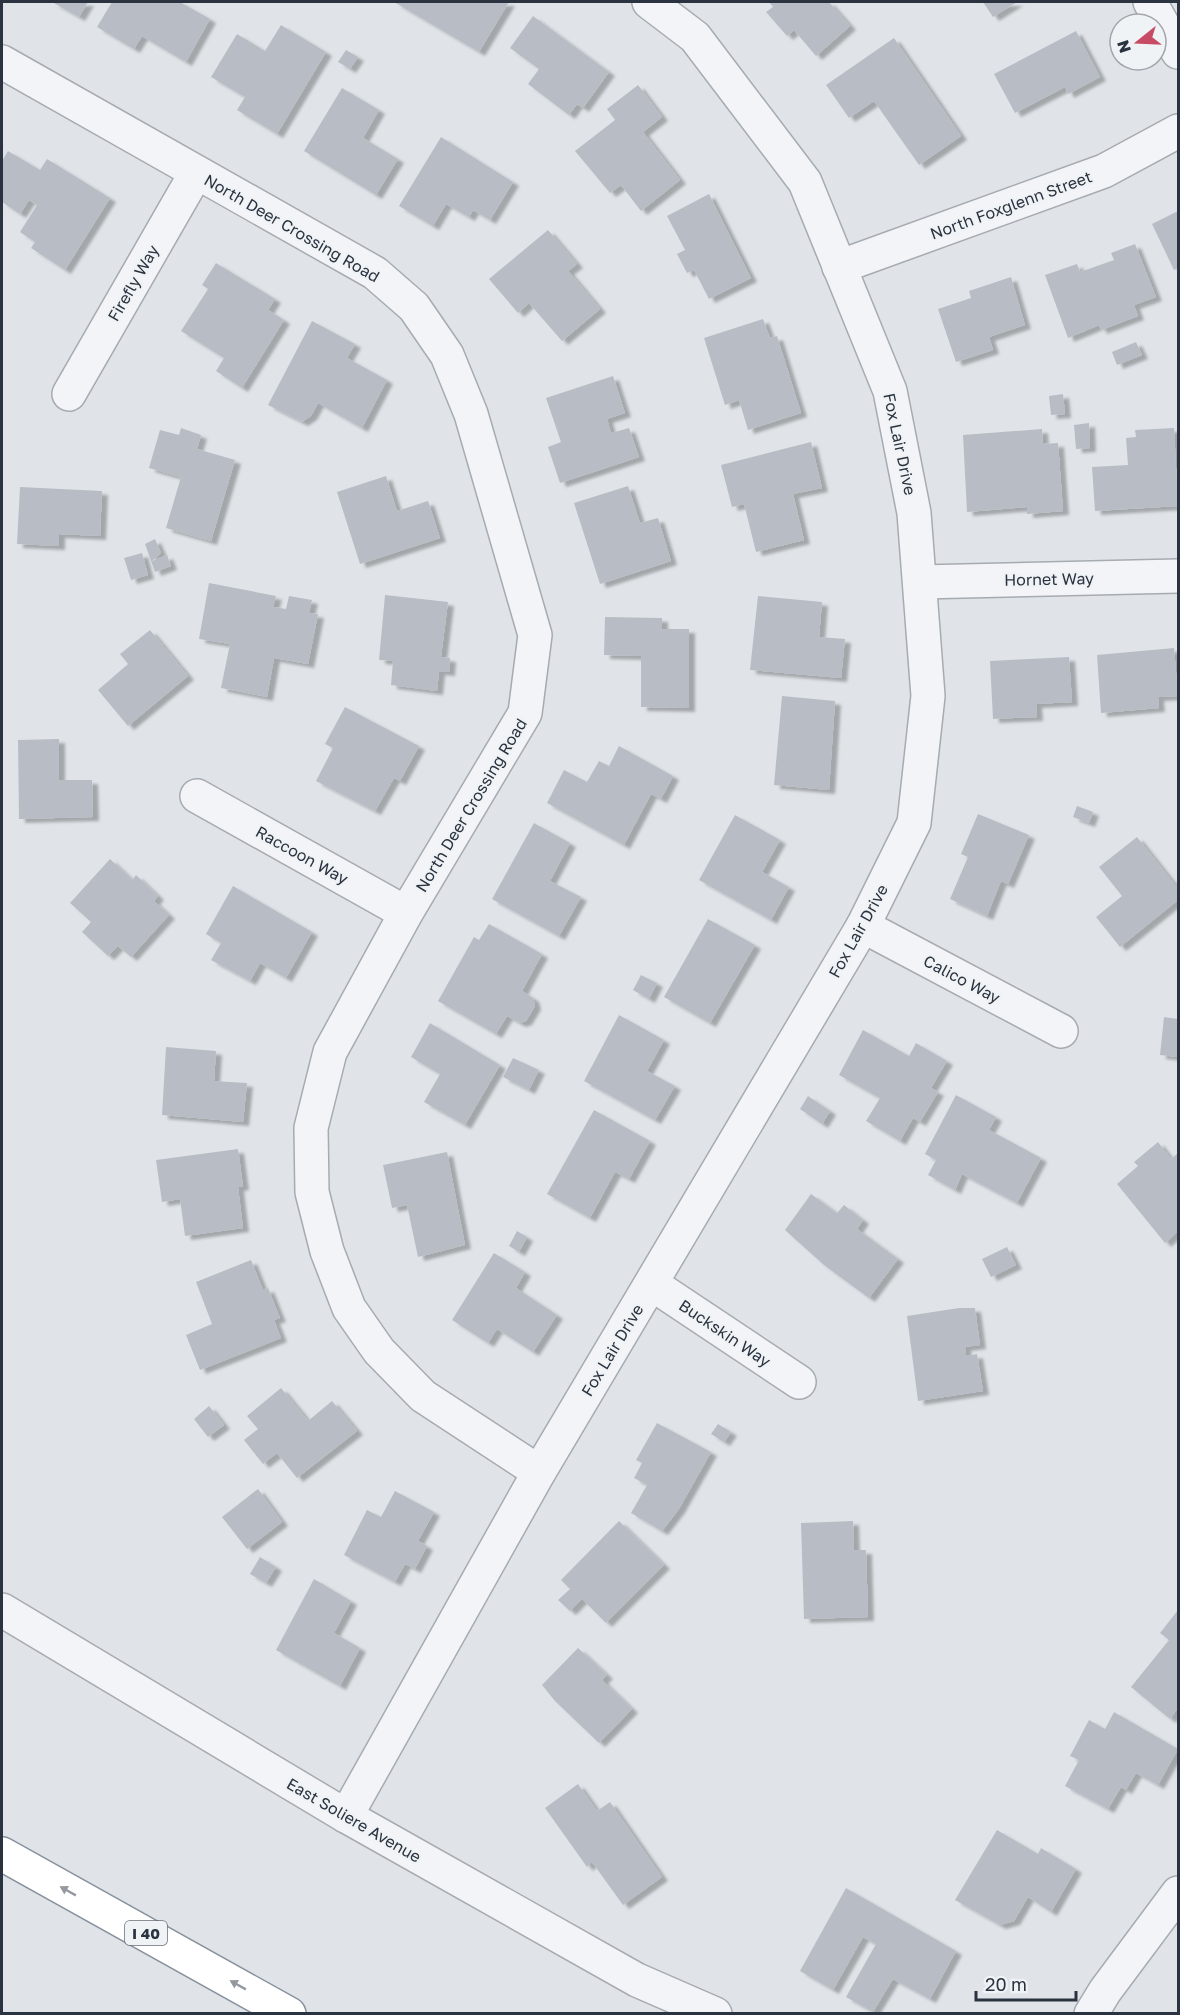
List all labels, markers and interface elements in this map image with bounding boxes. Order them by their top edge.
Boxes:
north arrow [1108,12,1168,72]
text: N [1112,38,1135,56]
street label: North Foxglenn Street [927,166,1095,244]
street label: North Deer Crossing Road [201,170,383,286]
street label: Firefly Way [103,241,163,325]
street label: Fox Lair Drive [879,391,921,497]
street label: Hornet Way [1004,568,1094,590]
street label: North Deer Crossing Road [411,714,531,896]
street label: Raccoon Way [252,821,352,889]
street label: Fox Lair Drive [824,881,892,981]
street label: Calico Way [920,950,1004,1008]
street label: Buckskin Way [675,1295,775,1371]
street label: Fox Lair Drive [577,1300,647,1400]
street label: East Soliere Avenue [283,1773,425,1867]
one-way arrow [60,1885,76,1896]
road number: I 40 [125,1921,167,1945]
scale bar [976,1964,1076,2002]
text: 20 m [985,1973,1027,1995]
one-way arrow [230,1980,247,1990]

